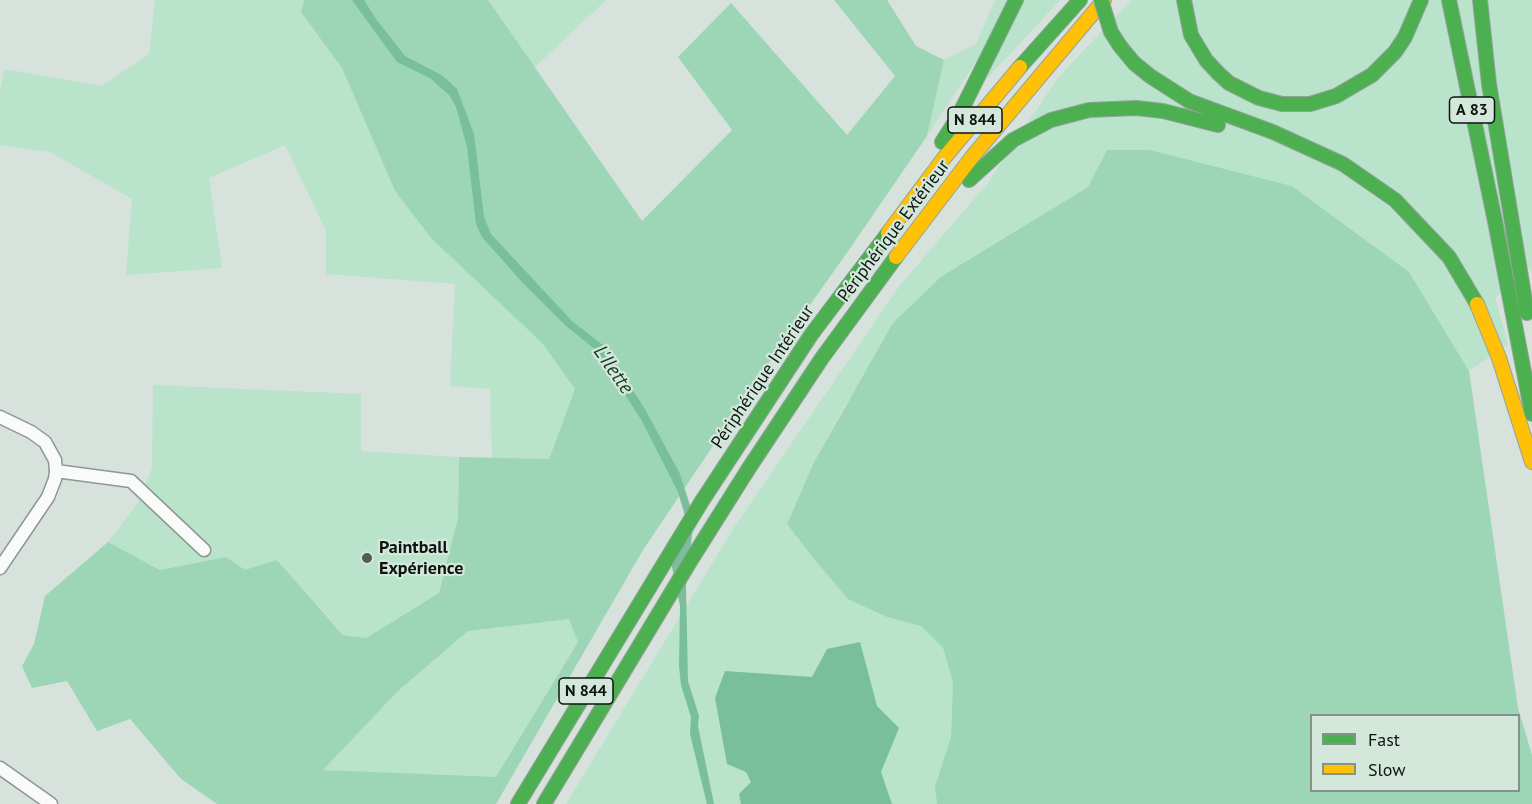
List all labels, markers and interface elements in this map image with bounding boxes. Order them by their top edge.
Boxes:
road number: A 83 [1450,97,1494,123]
road number: N 844 [948,107,1002,133]
street label: Périphérique Extérieur [834,156,954,306]
street label: Périphérique Intérieur [707,301,819,453]
water label: L'Ilette [588,341,638,399]
place label: Paintball Expérience [379,537,463,580]
marker: Paintball Expérience [360,551,374,565]
road number: N 844 [559,678,613,704]
legend [1310,714,1520,792]
text: Fast [1368,728,1400,751]
text: Slow [1368,758,1406,781]

